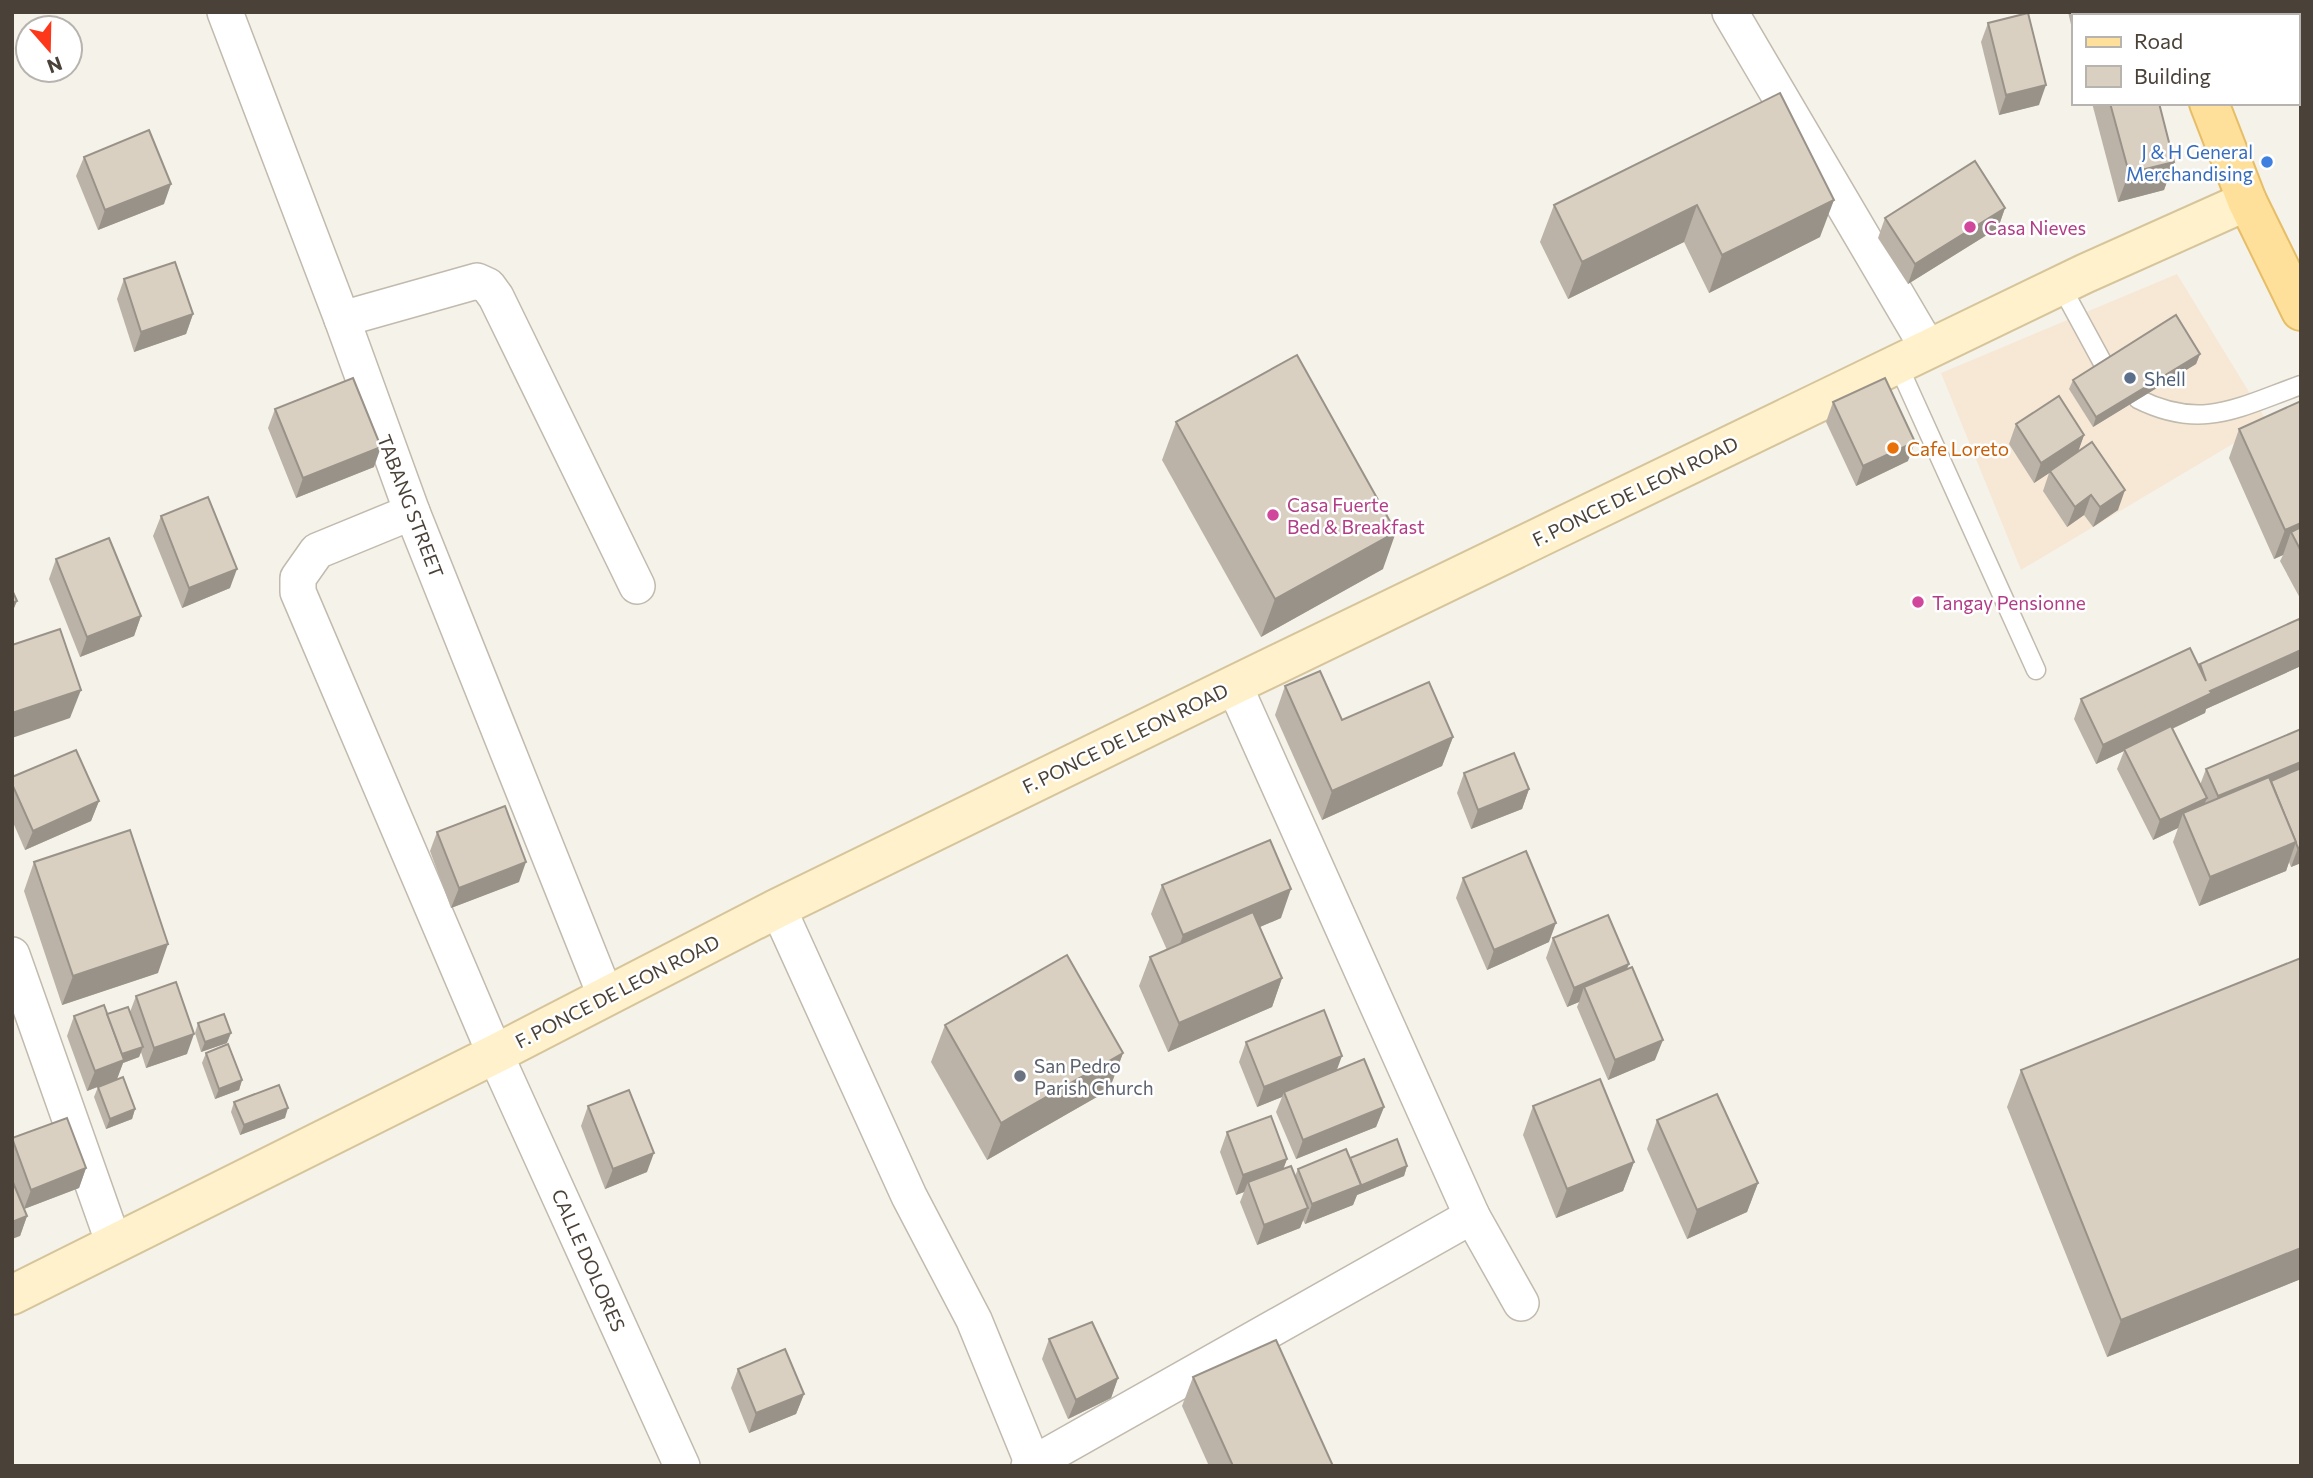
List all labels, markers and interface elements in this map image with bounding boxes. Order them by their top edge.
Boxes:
north arrow [14,14,84,84]
legend [2072,14,2299,105]
text: Road [2134,28,2183,53]
text: N [44,52,66,79]
text: Building [2134,63,2211,88]
place label: J & H General Merchandising [2126,140,2253,185]
marker: J & H General Merchandising [2259,154,2275,170]
place label: Casa Nieves [1984,216,2086,239]
marker: Casa Nieves [1962,219,1978,235]
place label: Shell [2144,367,2186,390]
marker: Shell [2122,370,2138,386]
street label: TABANG STREET [373,431,449,581]
street label: F. PONCE DE LEON ROAD [1528,431,1742,551]
place label: Cafe Loreto [1907,437,2009,460]
marker: Cafe Loreto [1885,440,1901,456]
place label: Casa Fuerte Bed & Breakfast [1287,493,1425,538]
marker: Casa Fuerte Bed & Breakfast [1265,507,1281,523]
place label: Tangay Pensionne [1932,591,2086,614]
marker: Tangay Pensionne [1910,594,1926,610]
street label: F. PONCE DE LEON ROAD [1018,678,1232,798]
street label: F. PONCE DE LEON ROAD [511,929,723,1053]
place label: San Pedro Parish Church [1034,1054,1154,1099]
marker: San Pedro Parish Church [1012,1068,1028,1084]
street label: CALLE DOLORES [547,1185,631,1335]

